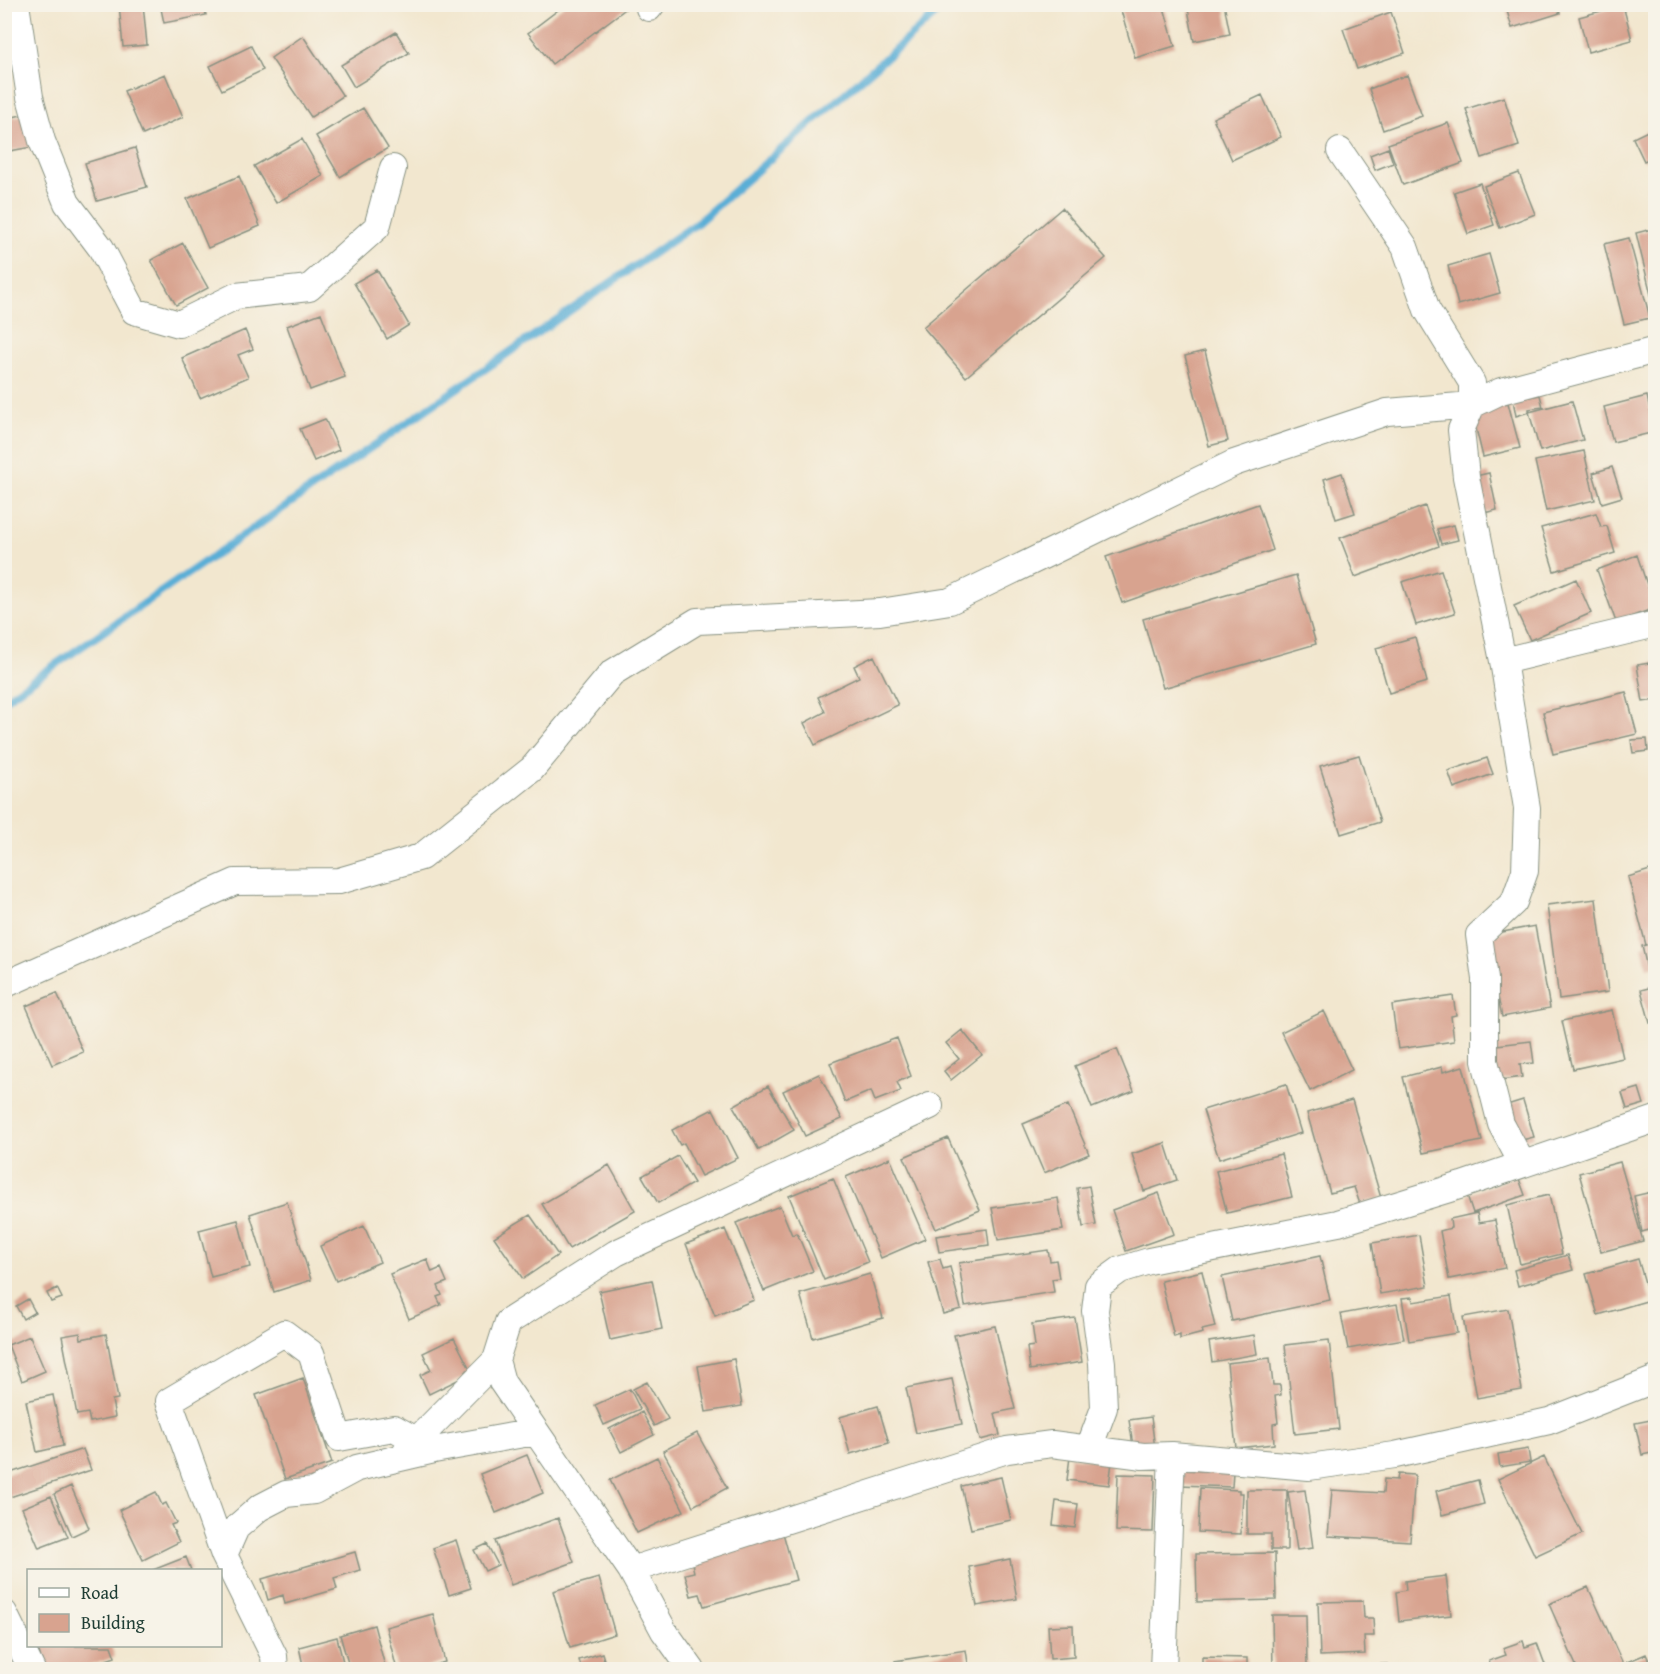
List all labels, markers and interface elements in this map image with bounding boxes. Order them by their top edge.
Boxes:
legend [27,1569,222,1647]
text: Road [81,1579,119,1606]
text: Building [81,1609,145,1636]

